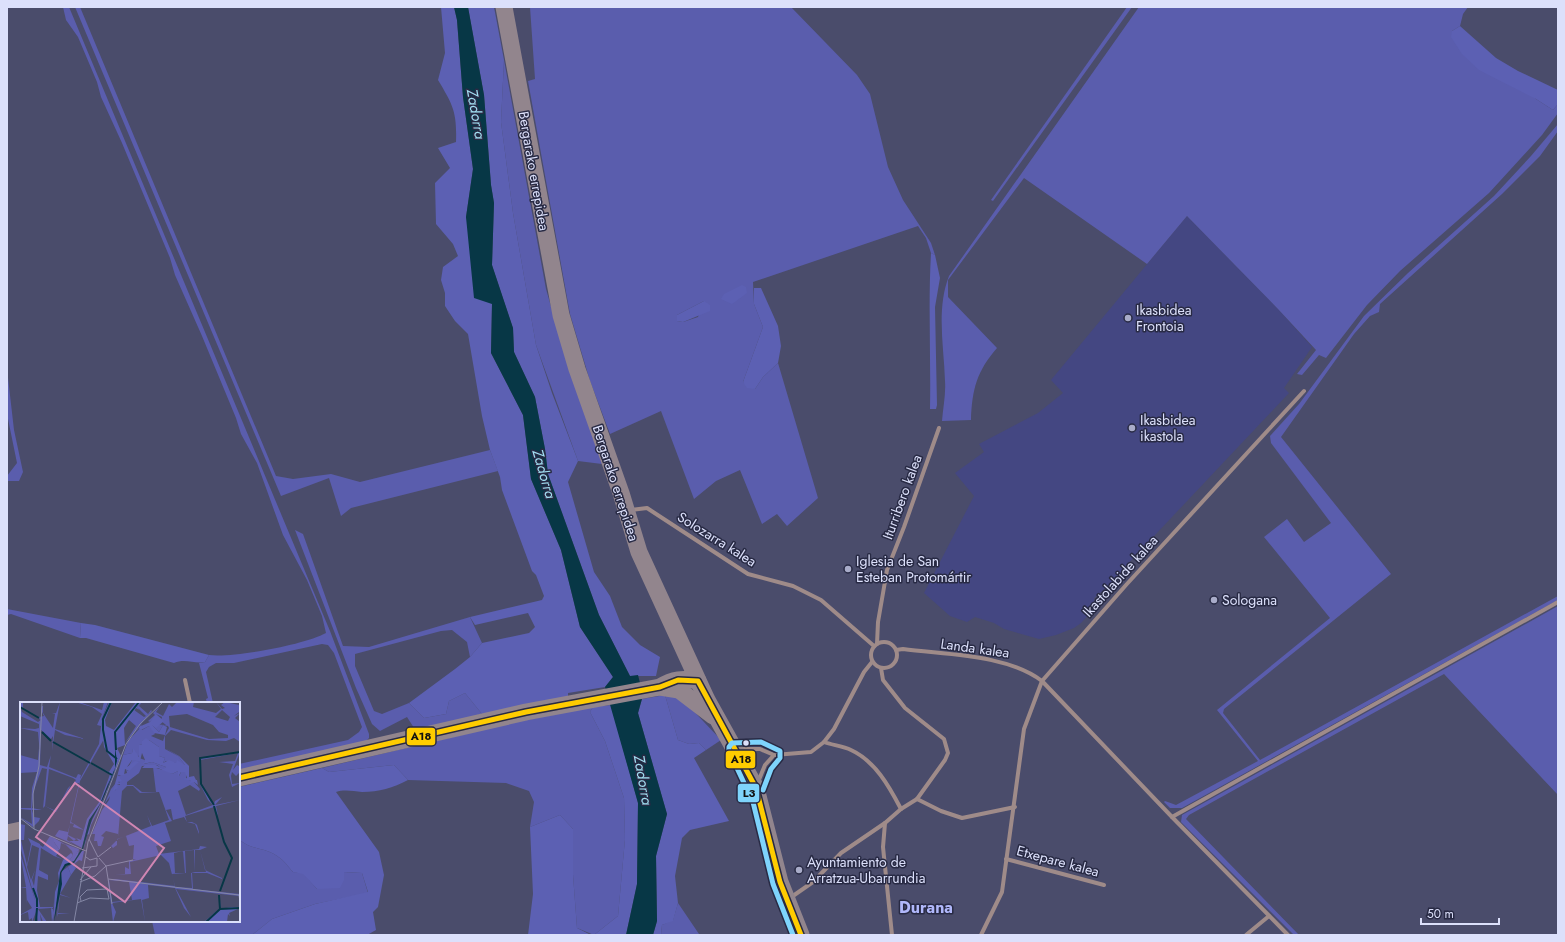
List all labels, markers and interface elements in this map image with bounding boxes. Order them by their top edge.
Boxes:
water label: Zadorra [461,86,491,142]
street label: Bergarako errepidea [514,110,554,232]
place label: Ikasbidea Frontoia [1136,300,1192,336]
marker: Ikasbidea Frontoia [1123,313,1133,323]
place label: Ikasbidea ikastola [1140,410,1196,446]
street label: Bergarako errepidea [588,422,644,544]
marker: Ikasbidea ikastola [1127,423,1137,433]
water label: Zadorra [526,446,562,502]
street label: Iturribero kalea [877,452,927,542]
street label: Solozarra kalea [674,507,760,571]
street label: Ikastolabide kalea [1078,531,1162,621]
place label: Iglesia de San Esteban Protomártir [856,551,971,587]
marker: Iglesia de San Esteban Protomártir [843,564,853,574]
place label: Sologana [1222,590,1277,610]
marker: Sologana [1209,595,1219,605]
street label: Landa kalea [939,633,1011,663]
inset map [20,702,240,922]
line badge: A18 [406,727,436,746]
text: A18 [410,728,431,744]
unlabelled marker [741,738,751,748]
line badge: A18 [725,750,756,769]
text: A18 [730,751,751,767]
water label: Zadorra [628,752,658,808]
line badge: L3 [737,783,760,803]
text: L3 [743,785,755,801]
street label: Etxepare kalea [1014,840,1102,882]
place label: Ayuntamiento de Arratzua-Ubarrundia [807,852,925,888]
marker: Ayuntamiento de Arratzua-Ubarrundia [794,865,804,875]
district label: Durana [899,896,953,919]
scale bar [1421,900,1499,926]
text: 50 m [1427,905,1454,923]

